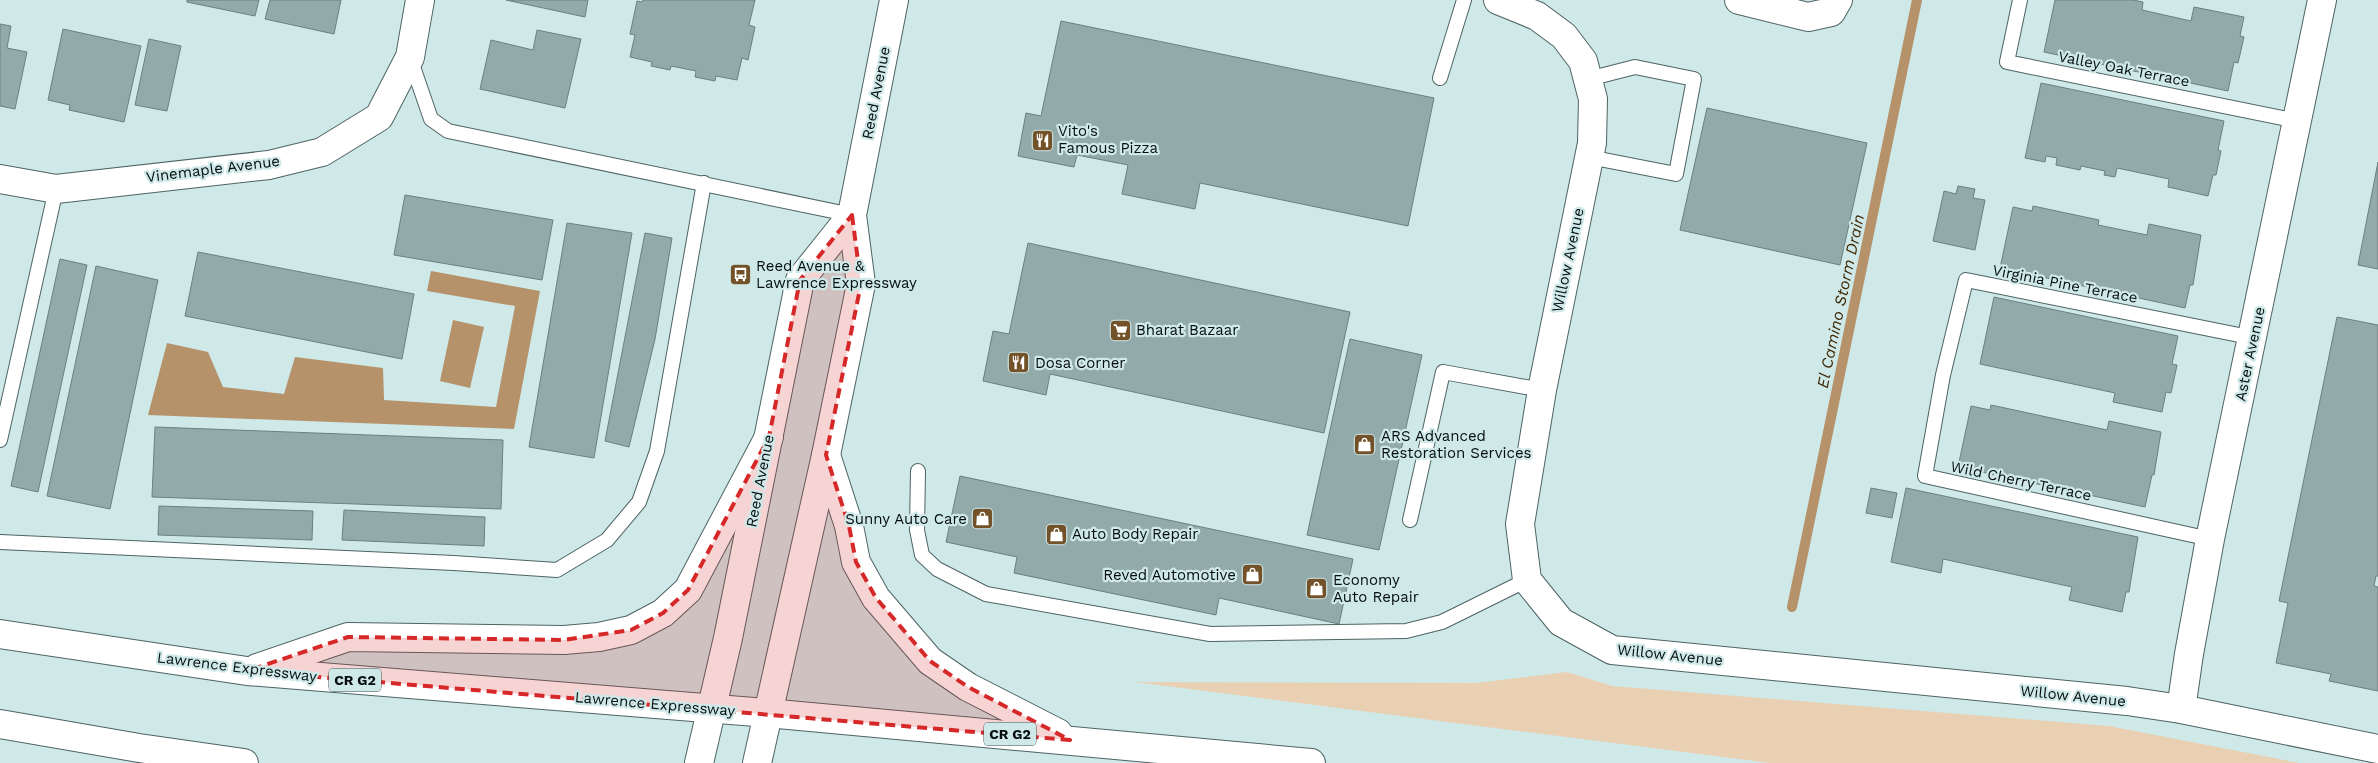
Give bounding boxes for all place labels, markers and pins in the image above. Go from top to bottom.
place label: Vito's Famous Pizza [1058,122,1159,157]
restaurant icon: Vito's Famous Pizza [1030,128,1054,152]
place label: Reed Avenue & Lawrence Expressway [756,257,917,292]
bus stop icon: Reed Avenue & Lawrence Expressway [728,263,752,287]
supermarket icon: Bharat Bazaar [1108,318,1132,342]
place label: Bharat Bazaar [1136,321,1238,339]
restaurant icon: Dosa Corner [1007,351,1031,375]
place label: Dosa Corner [1035,354,1125,372]
place label: ARS Advanced Restoration Services [1381,427,1532,462]
shop icon: ARS Advanced Restoration Services [1353,433,1377,457]
shop icon: Sunny Auto Care [971,507,995,531]
place label: Sunny Auto Care [845,510,967,528]
shop icon: Auto Body Repair [1044,522,1068,546]
place label: Auto Body Repair [1072,525,1198,543]
shop icon: Reved Automotive [1240,563,1264,587]
place label: Reved Automotive [1103,566,1236,584]
place label: Economy Auto Repair [1333,571,1419,606]
shop icon: Economy Auto Repair [1305,577,1329,601]

